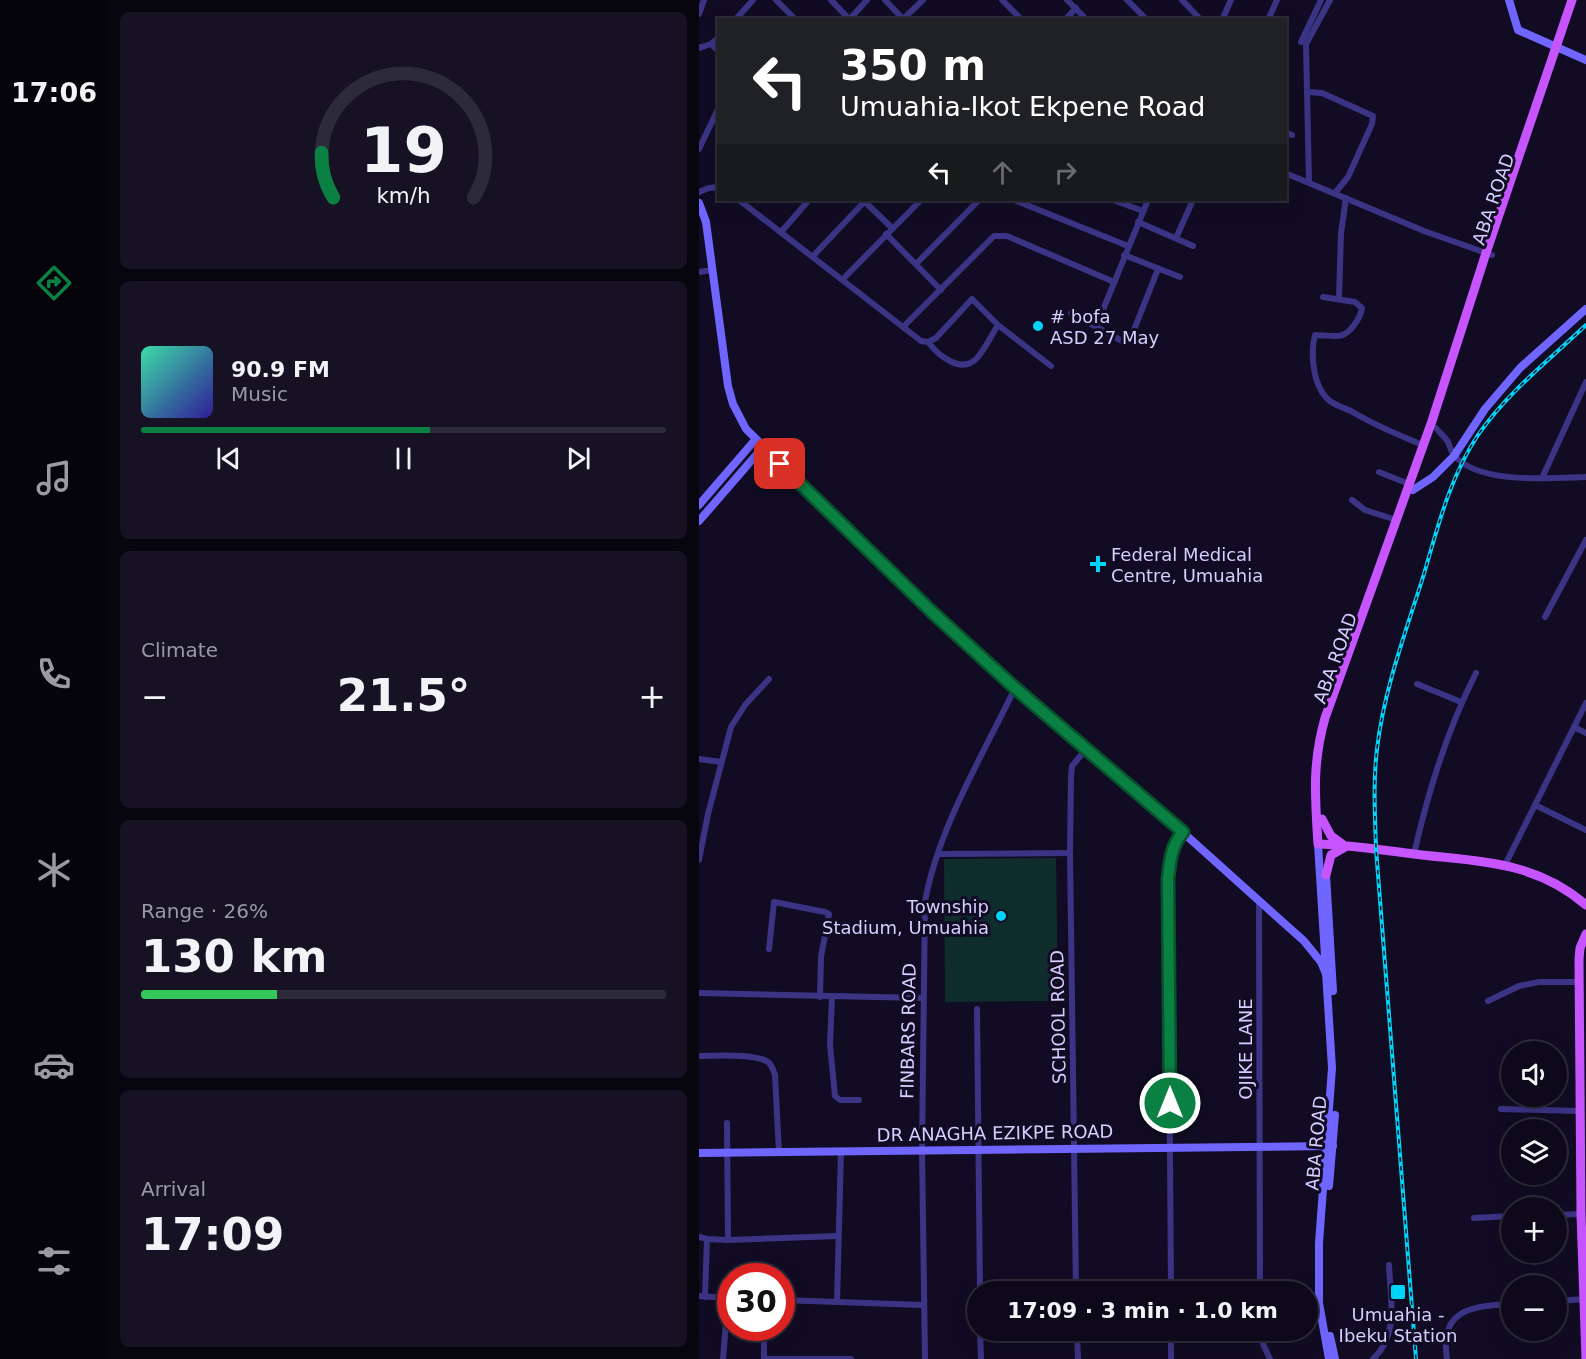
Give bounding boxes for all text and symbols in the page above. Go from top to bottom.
text: 350 m [840,41,986,90]
icon: left [741,42,819,120]
text: 17:06 [11,77,97,108]
text: Umuahia-Ikot Ekpene Road [840,91,1205,122]
text: 19 [360,114,447,187]
street label: ABA ROAD [1468,151,1518,247]
icon: left [923,156,956,189]
icon: ahead [986,156,1019,189]
icon: right [1049,156,1082,189]
text: km/h [376,183,431,208]
icon: directions [33,262,75,304]
place label: # bofa ASD 27 May [1050,306,1160,348]
marker: # bofa ASD 27 May [1031,319,1045,333]
text: 90.9 FM [231,357,330,382]
text: Music [231,382,288,406]
pin [754,438,805,489]
icon: previous [212,442,245,475]
icon: pause [387,442,420,475]
icon: next [562,442,595,475]
icon: arrive [763,447,796,480]
icon: music [33,457,75,499]
place label: Federal Medical Centre, Umuahia [1111,544,1263,586]
marker: Federal Medical Centre, Umuahia [1089,555,1107,573]
street label: ABA ROAD [1309,610,1361,706]
text: Climate [141,638,218,662]
icon: phone [33,653,75,695]
text: 21.5° [337,669,470,722]
text: − [141,677,169,716]
text: + [638,677,666,716]
icon: climate [33,849,75,891]
place label: Township Stadium, Umuahia [822,896,989,938]
text: Range · 26% [141,899,268,923]
marker: Township Stadium, Umuahia [994,909,1008,923]
text: 130 km [141,930,327,983]
street label: SCHOOL ROAD [1046,950,1070,1084]
street label: FINBARS ROAD [896,963,920,1099]
street label: OJIKE LANE [1235,998,1256,1100]
map controls [1501,1041,1567,1341]
button: sound [1501,1041,1567,1107]
icon: car [33,1044,75,1086]
position arrow [1138,1071,1202,1135]
street label: ABA ROAD [1301,1095,1331,1191]
button: layers [1501,1119,1567,1185]
street label: DR ANAGHA EZIKPE ROAD [876,1120,1114,1146]
text: Arrival [141,1177,206,1201]
button: + [1501,1197,1567,1263]
text: 17:09 [141,1208,284,1261]
icon: filters [33,1240,75,1282]
speed limit sign: 30 [717,1263,795,1341]
button: − [1501,1275,1567,1341]
marker: Umuahia - Ibeku Station [1389,1283,1407,1301]
text: 17:09 · 3 min · 1.0 km [1007,1298,1278,1323]
place label: Umuahia - Ibeku Station [1339,1304,1457,1346]

